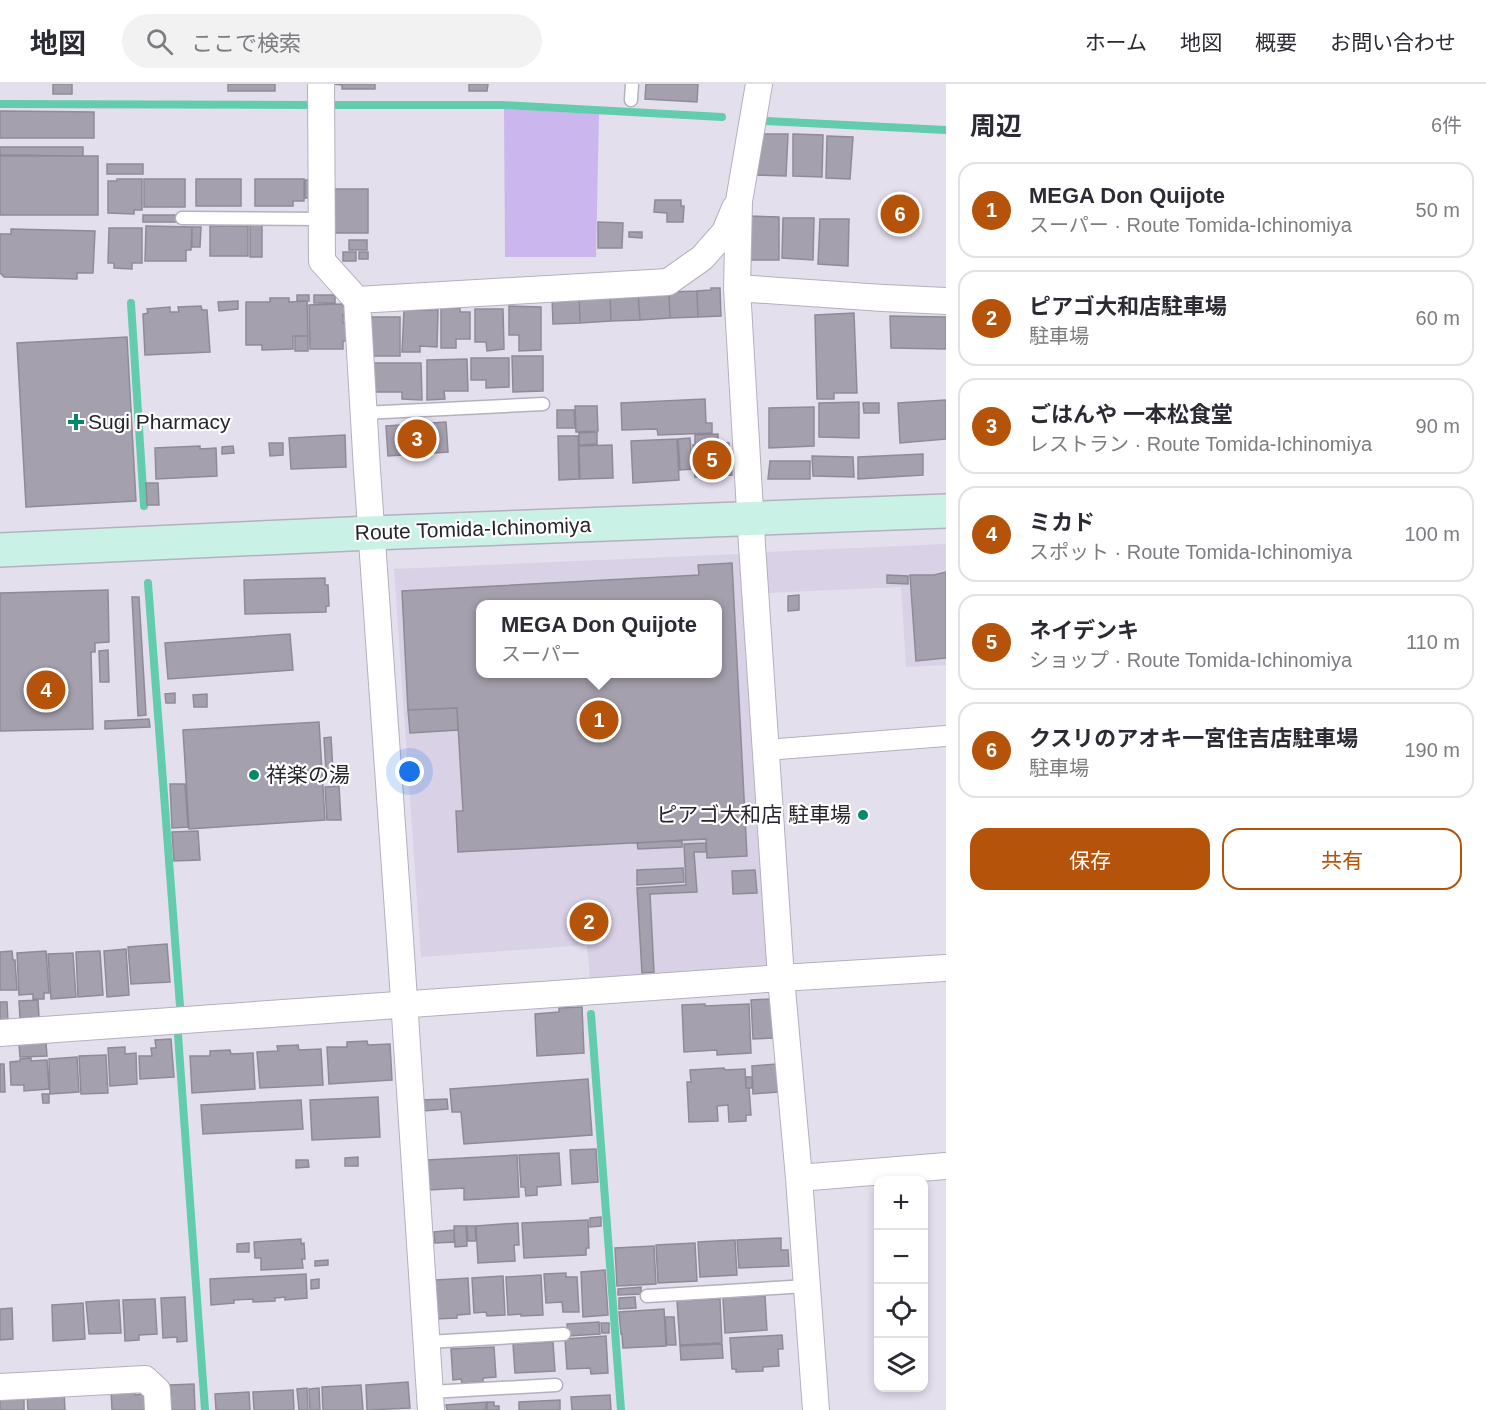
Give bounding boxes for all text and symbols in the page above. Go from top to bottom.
search box [122,14,542,68]
icon: search [143,25,176,58]
text: 地図 [30,28,86,59]
text: ここで検索 [191,31,301,56]
text: ホーム [1085,31,1147,54]
text: 地図 [1180,31,1222,54]
text: 概要 [1255,31,1297,54]
text: お問い合わせ [1330,31,1456,54]
text: 周辺 [970,111,1022,141]
text: 6件 [1431,114,1462,136]
text: MEGA Don Quijote [1029,183,1225,208]
pin: 6 [880,192,920,236]
text: 1 [986,199,997,221]
text: 50 m [1416,199,1460,221]
text: スーパー · Route Tomida-Ichinomiya [1029,214,1352,236]
text: ピアゴ大和店駐車場 [1029,294,1227,319]
text: 2 [986,307,997,329]
text: 60 m [1416,307,1460,329]
text: 駐車場 [1029,325,1089,347]
text: ごはんや 一本松食堂 [1029,402,1233,427]
place label: Sugi Pharmacy [88,410,231,433]
marker: Sugi Pharmacy [69,415,83,429]
text: 3 [986,415,997,437]
text: 90 m [1416,415,1460,437]
pin: 3 [398,416,436,462]
text: レストラン · Route Tomida-Ichinomiya [1029,433,1372,455]
pin: 5 [692,438,732,482]
text: ミカド [1029,510,1095,535]
street label: Route Tomida-Ichinomiya [354,513,592,544]
text: 4 [986,523,997,545]
text: 100 m [1404,523,1460,545]
text: スポット · Route Tomida-Ichinomiya [1029,541,1352,563]
popup [476,600,722,678]
text: MEGA Don Quijote [501,612,697,637]
text: ネイデンキ [1029,618,1139,643]
text: 5 [986,631,997,653]
text: 110 m [1406,631,1460,653]
text: スーパー [501,643,581,665]
text: ショップ · Route Tomida-Ichinomiya [1029,649,1352,671]
pin: 4 [26,668,66,712]
pin: 1 [580,698,618,742]
text: クスリのアオキ一宮住吉店駐車場 [1029,726,1358,751]
text: 6 [986,739,997,761]
text: 190 m [1404,739,1460,761]
your location [395,757,424,786]
text: 駐車場 [1029,757,1089,779]
place label: 祥楽の湯 [266,763,350,786]
marker: 祥楽の湯 [247,768,261,782]
place label: ピアゴ大和店 駐車場 [656,803,851,826]
marker: ピアゴ大和店 駐車場 [856,808,870,822]
button: 保存 [970,828,1210,890]
button: 共有 [1222,828,1462,890]
pin: 2 [570,900,608,944]
map controls [874,1176,928,1392]
button: + [874,1176,928,1230]
button: − [874,1230,928,1284]
button: locate [874,1284,928,1338]
button: layers [874,1338,928,1392]

